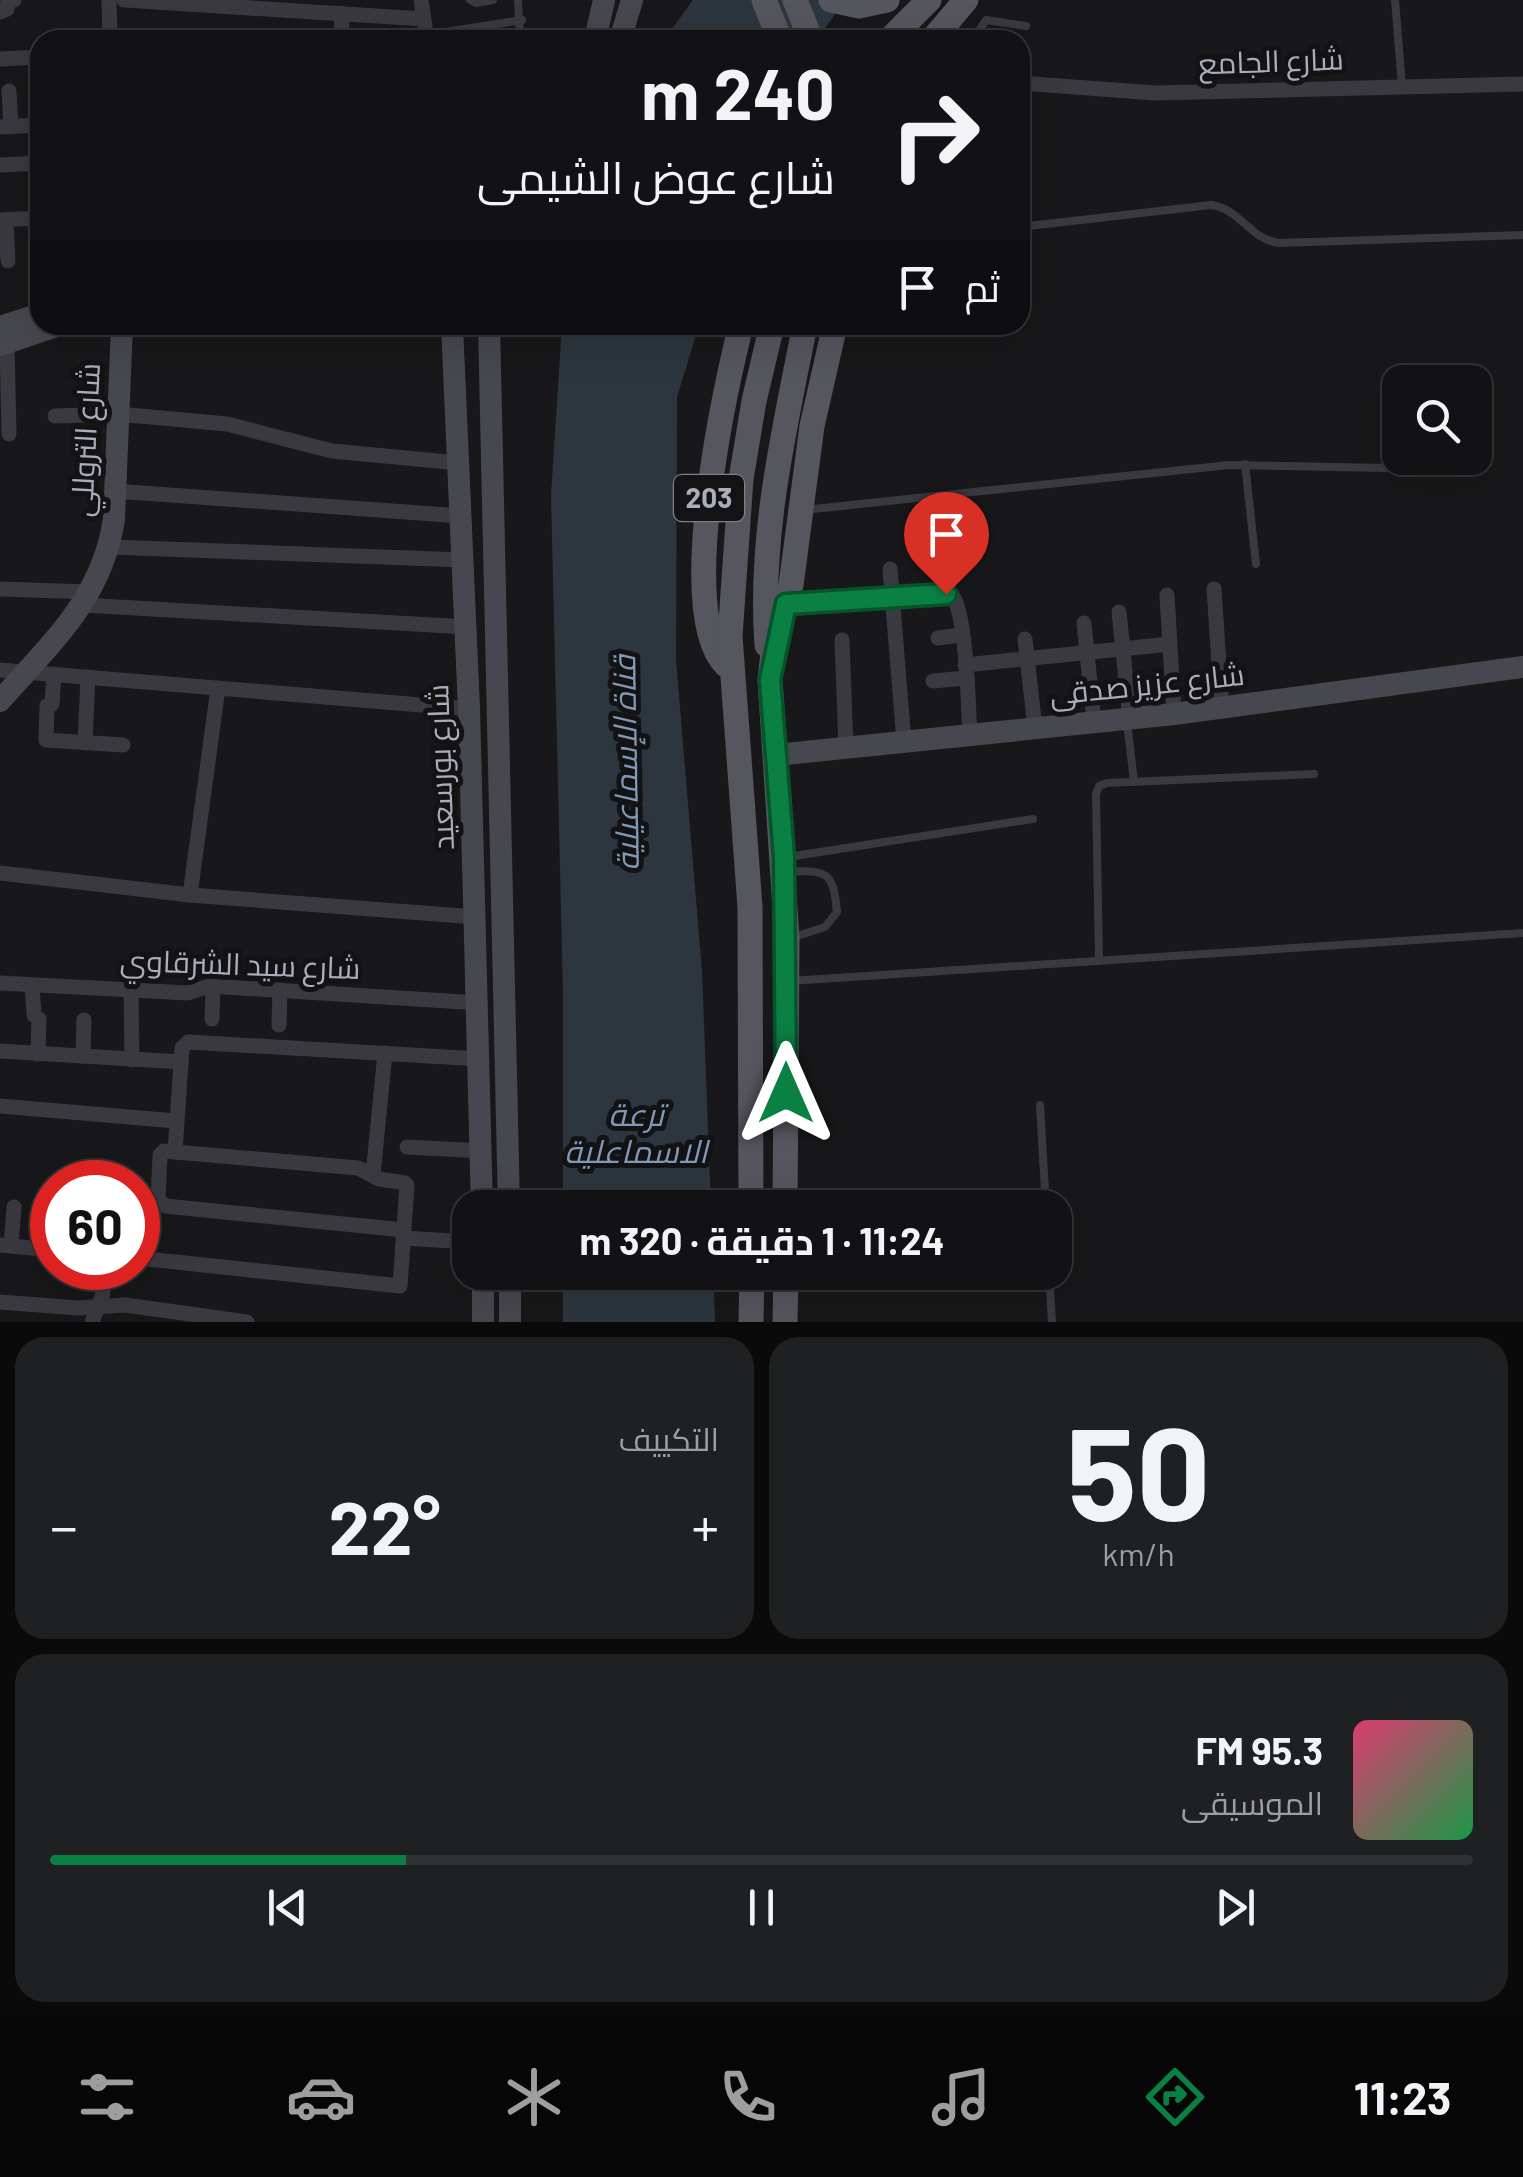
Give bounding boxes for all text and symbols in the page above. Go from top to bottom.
street label: شارع الجامع [1198,39,1344,85]
text: 240 m [641,50,835,134]
icon: right [870,70,1000,200]
text: شارع عوض الشيمى [477,149,835,203]
icon: arrive [890,260,945,315]
text: ثم [965,264,1000,310]
street label: شارع التروللي [62,362,113,518]
map controls [1382,365,1492,475]
button: search [1382,365,1492,475]
road number: 203 [674,475,744,521]
pin [904,492,989,595]
icon: arrive [919,507,974,562]
water label: قناة الإسماعيلية [603,653,648,871]
street label: شارع عزيز صدقى [1048,655,1246,715]
street label: شارع بورسعيد [418,683,464,851]
street label: شارع سيد الشرقاوي [119,941,361,992]
position arrow [734,1041,838,1145]
water label: ترعة الاسماعلية [564,1094,711,1169]
speed limit sign: 60 [30,1160,160,1290]
text: 11:24 · 1 دقيقة · 320 m [580,1217,944,1263]
text: 50 [1066,1391,1211,1547]
text: التكييف [619,1419,719,1457]
text: 22° [328,1480,441,1570]
text: − [50,1492,78,1558]
text: + [691,1492,719,1558]
text: km/h [1102,1534,1175,1572]
text: 95.3 FM [1195,1727,1323,1773]
text: الموسيقى [1181,1783,1323,1821]
icon: previous [260,1880,315,1935]
icon: pause [734,1880,789,1935]
icon: next [1208,1880,1263,1935]
icon: filters [72,2062,142,2132]
icon: car [286,2062,356,2132]
icon: climate [499,2062,569,2132]
icon: phone [713,2062,783,2132]
icon: music [926,2062,996,2132]
icon: directions [1140,2062,1210,2132]
text: 11:23 [1354,2070,1451,2124]

